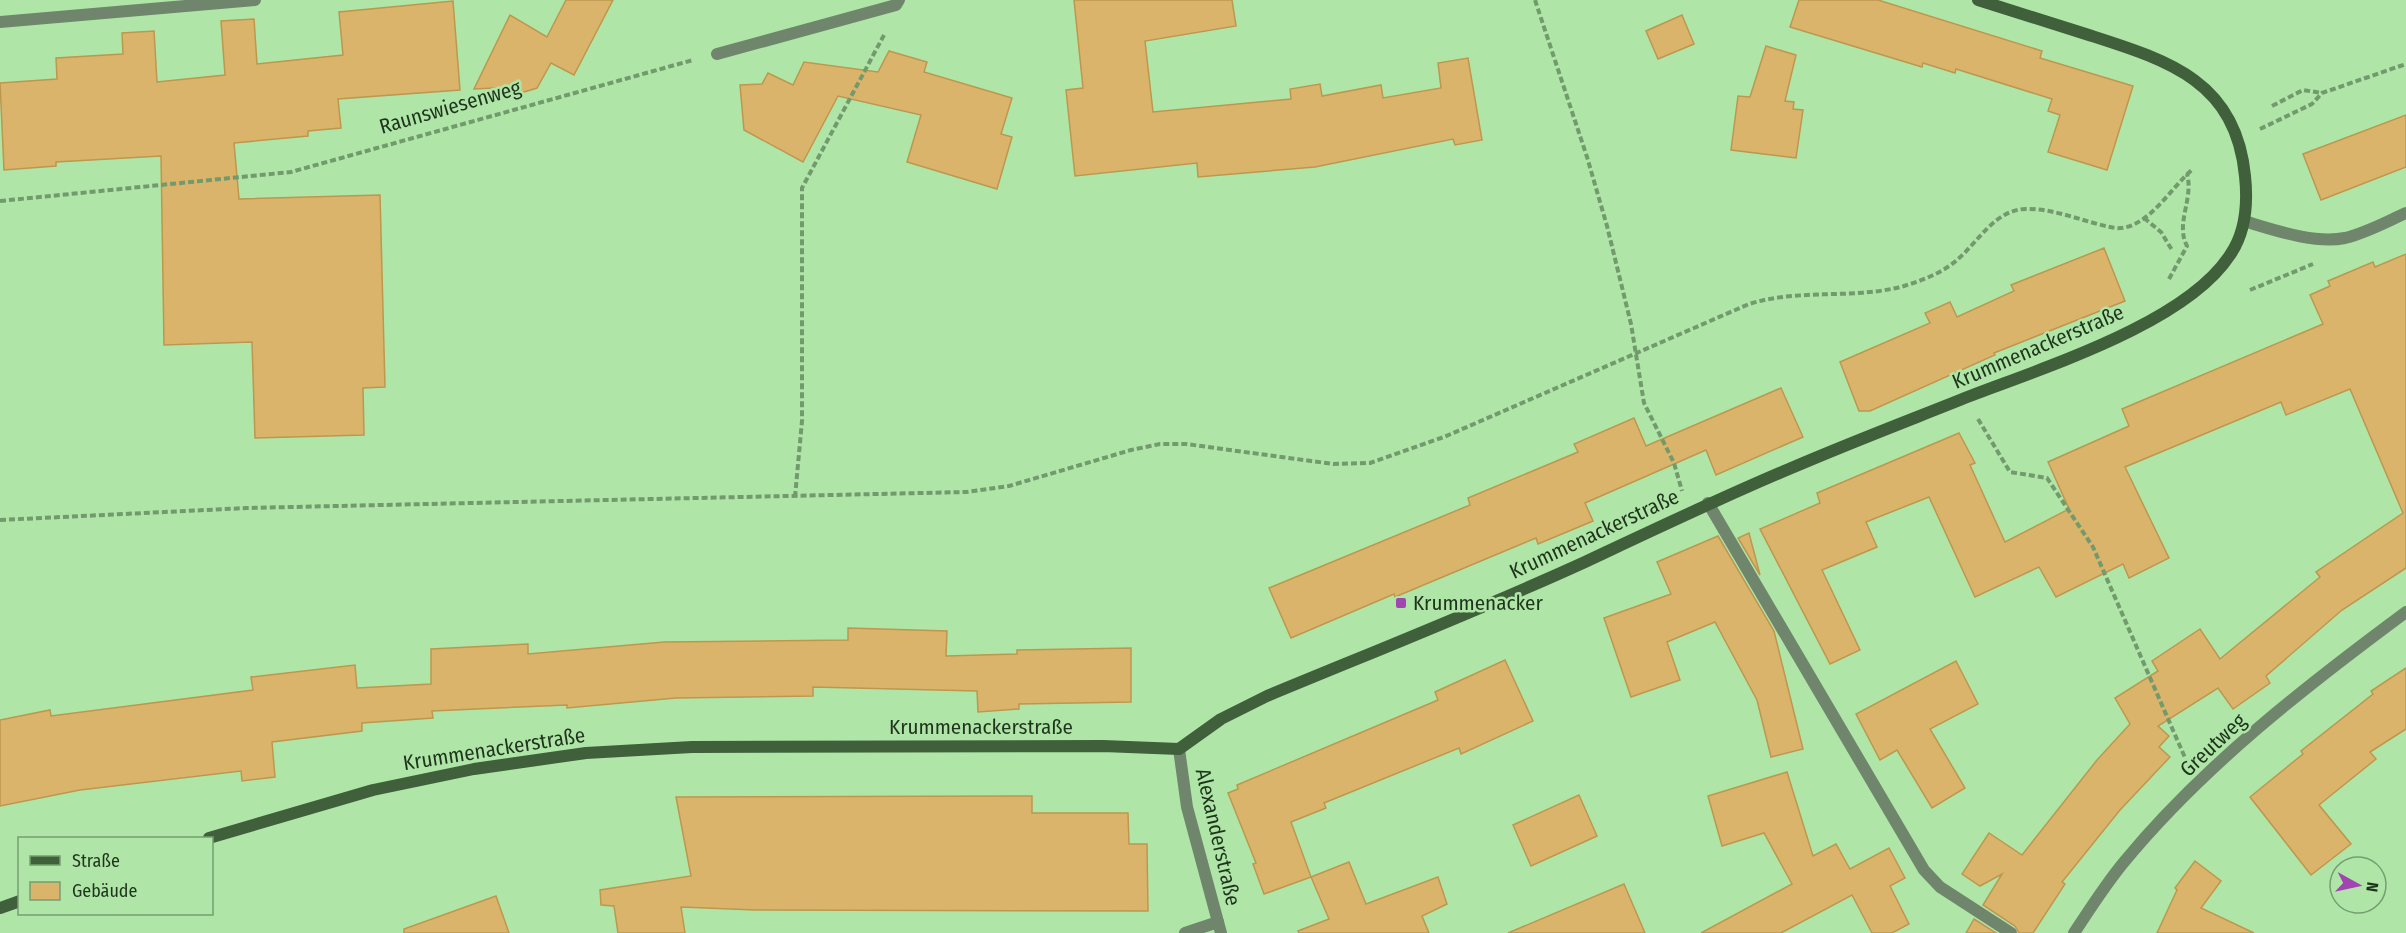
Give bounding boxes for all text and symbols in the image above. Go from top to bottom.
street label: Raunswiesenweg [376,74,524,140]
street label: Krummenackerstraße [1948,299,2128,395]
street label: Krummenackerstraße [1505,483,1683,585]
place label: Krummenacker [1413,590,1543,616]
marker: Krummenacker [1394,596,1408,610]
street label: Greutweg [2175,708,2252,782]
street label: Krummenackerstraße [889,714,1073,740]
street label: Krummenackerstraße [401,722,587,776]
street label: Alexanderstraße [1190,766,1246,908]
legend [18,837,213,915]
text: Straße [72,850,120,872]
north arrow [2328,855,2388,915]
text: Gebäude [72,880,138,902]
text: N [2362,881,2382,893]

